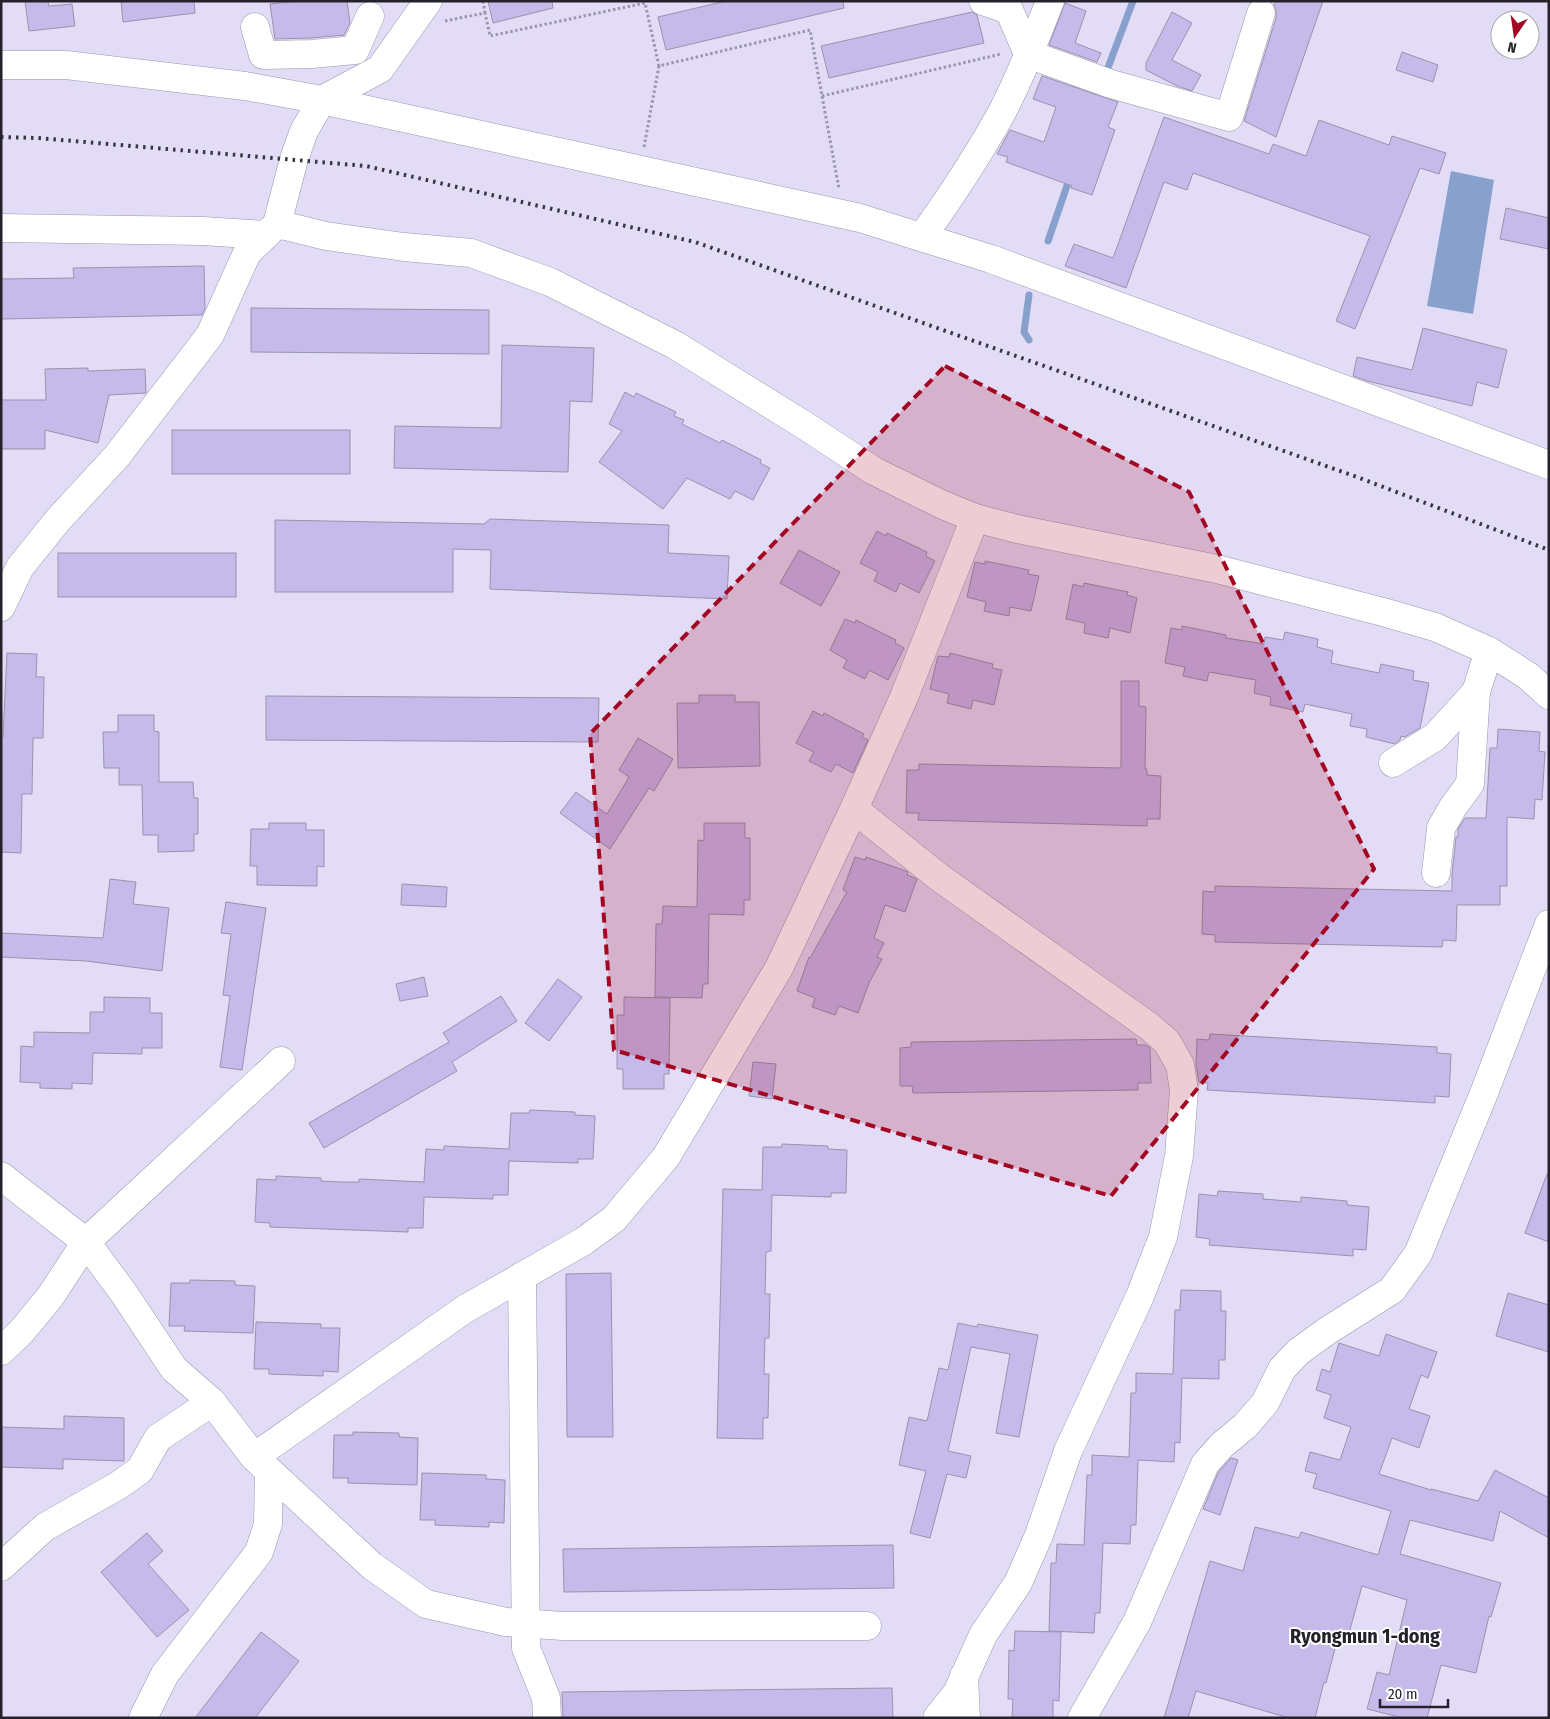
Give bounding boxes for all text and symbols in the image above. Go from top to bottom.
north arrow [1490,10,1540,60]
text: N [1506,38,1518,56]
district label: Ryongmun 1-dong [1290,1624,1440,1648]
scale bar [1380,1676,1448,1708]
text: 20 m [1388,1685,1418,1703]

